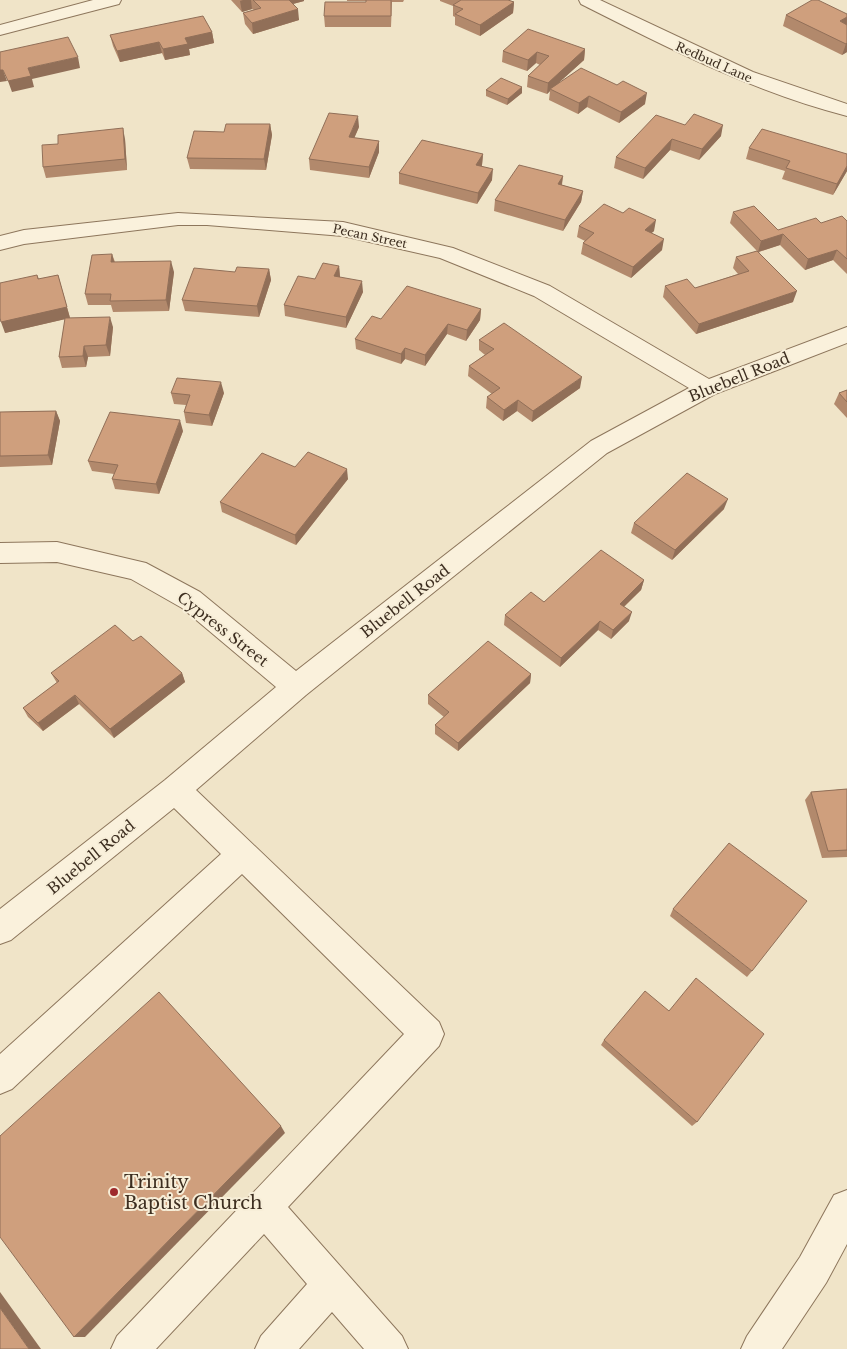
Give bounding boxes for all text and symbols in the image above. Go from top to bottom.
street label: Redbud Lane [673,38,755,86]
street label: Pecan Street [331,221,409,251]
street label: Bluebell Road [686,348,792,406]
street label: Bluebell Road [357,560,453,642]
street label: Cypress Street [174,588,273,671]
street label: Bluebell Road [43,816,139,898]
place label: Trinity Baptist Church [124,1171,262,1214]
marker: Trinity Baptist Church [108,1186,120,1198]

